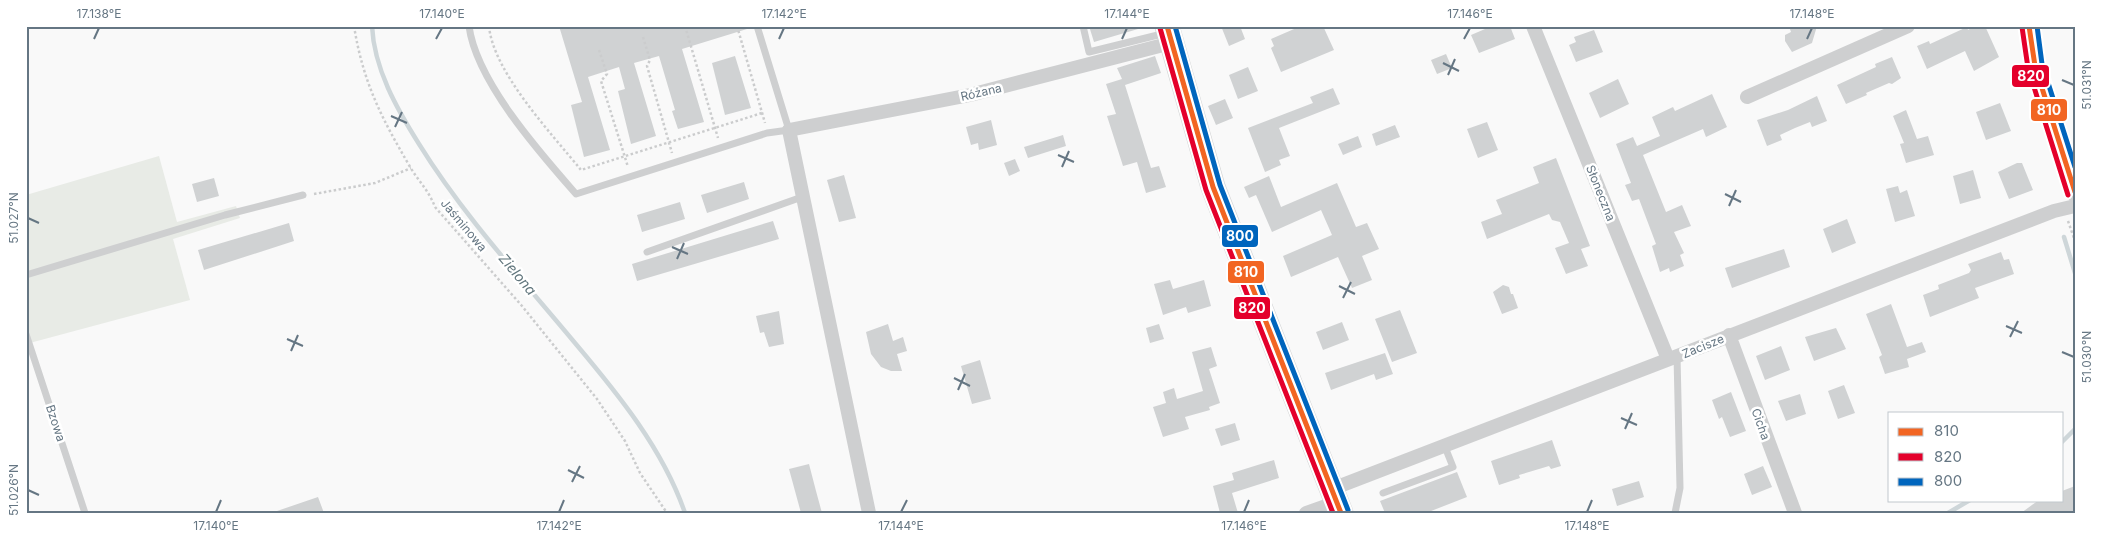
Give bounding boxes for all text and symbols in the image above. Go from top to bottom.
text: 17.138°E [77,6,121,21]
text: 17.140°E [419,6,465,21]
text: 17.142°E [761,6,807,21]
text: 17.144°E [1104,6,1150,21]
text: 17.146°E [1447,6,1493,21]
text: 17.148°E [1789,6,1835,21]
text: 51.031°N [2079,60,2094,110]
line badge: 820 [2011,64,2050,88]
text: 820 [2017,67,2045,84]
street label: Różana [959,80,1003,104]
line badge: 810 [2030,98,2068,122]
text: 810 [2037,101,2061,118]
street label: Słoneczna [1583,163,1619,223]
text: 51.027°N [6,192,21,244]
street label: Jaśminowa [438,196,490,254]
line badge: 800 [1221,224,1259,248]
text: 800 [1226,227,1254,244]
water label: Zielona [496,250,540,299]
line badge: 810 [1227,260,1265,284]
text: 810 [1234,263,1258,280]
line badge: 820 [1233,296,1271,320]
text: 820 [1238,299,1266,316]
street label: Zacisze [1680,331,1726,361]
text: 51.030°N [2079,331,2094,383]
street label: Bzowa [43,403,69,443]
street label: Cicha [1748,406,1774,442]
legend [1888,412,2064,502]
text: 810 [1934,421,1959,440]
text: 820 [1934,447,1962,466]
text: 51.026°N [6,464,21,516]
text: 800 [1934,471,1962,490]
text: 17.140°E [193,518,239,533]
text: 17.142°E [536,518,582,533]
text: 17.144°E [878,518,924,533]
text: 17.146°E [1221,518,1267,533]
text: 17.148°E [1564,518,1610,533]

